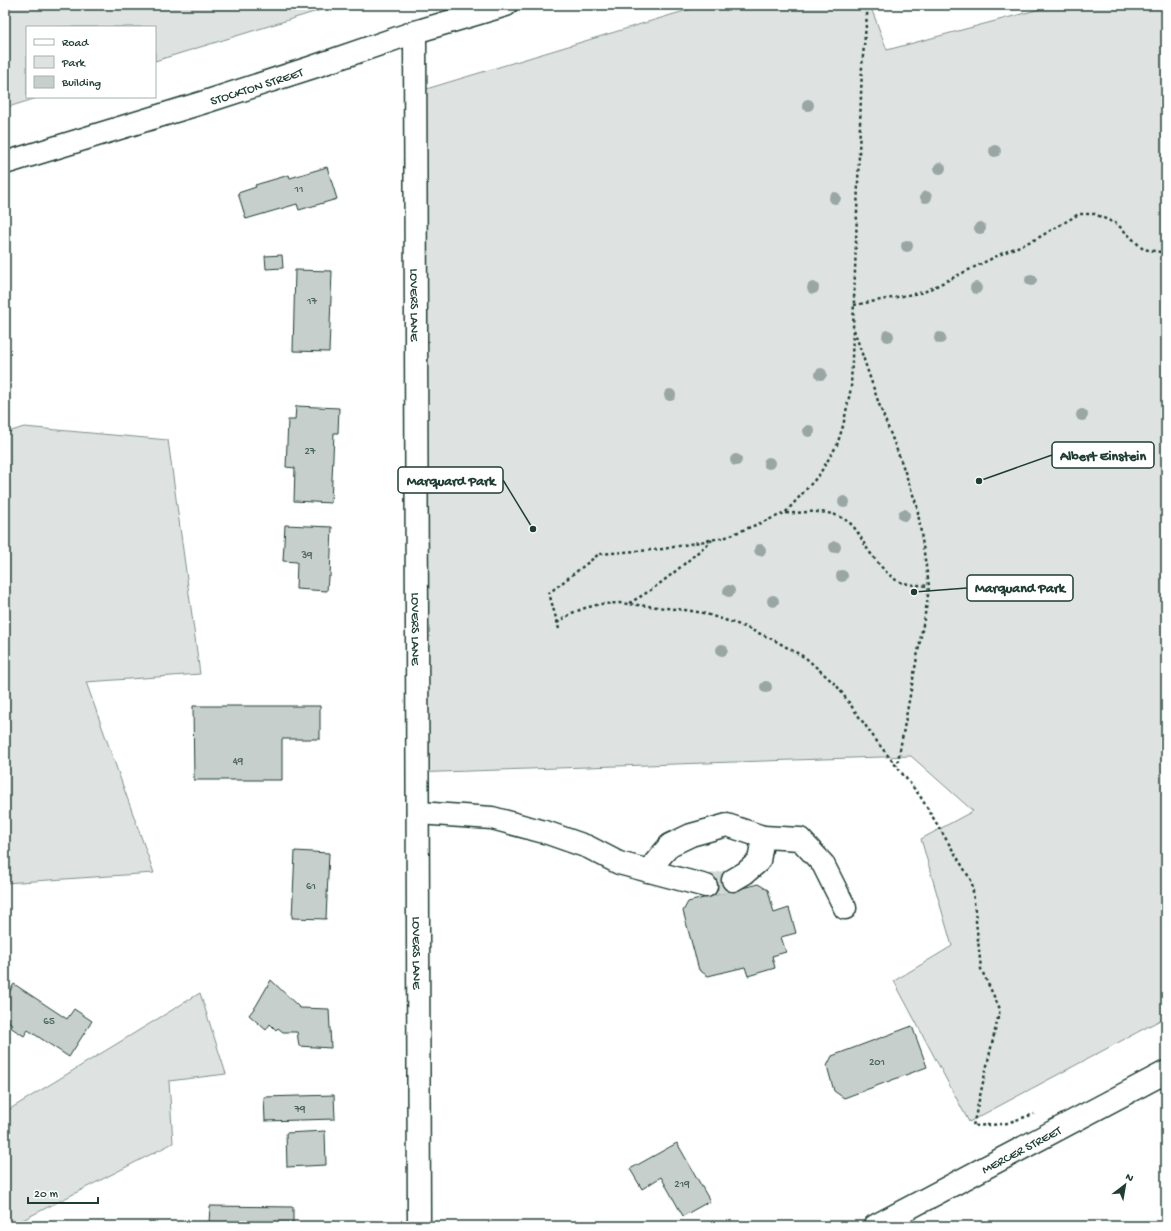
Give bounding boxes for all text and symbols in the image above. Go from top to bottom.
legend [26,26,156,98]
text: Road [62,37,89,51]
text: Park [61,57,87,71]
street label: STOCKTON STREET [209,65,306,110]
text: Building [61,77,101,91]
house number: 11 [294,184,303,196]
street label: LOVERS LANE [406,269,421,342]
house number: 17 [306,296,317,308]
callout: Albert Einstein [1052,442,1154,468]
house number: 27 [304,446,316,458]
text: Albert Einstein [1059,449,1146,466]
callout: Marquard Park [398,467,503,493]
text: Marquard Park [407,474,497,491]
house number: 39 [300,550,313,562]
callout: Marquand Park [967,575,1073,601]
text: Marquand Park [975,581,1067,598]
street label: LOVERS LANE [407,593,422,666]
house number: 49 [233,756,244,768]
house number: 61 [306,881,316,893]
street label: LOVERS LANE [408,917,423,990]
house number: 65 [43,1016,55,1028]
house number: 201 [869,1057,885,1069]
house number: 79 [293,1104,306,1116]
street label: MERCER STREET [980,1123,1065,1178]
north arrow [1105,1165,1145,1205]
text: N [1123,1171,1135,1185]
scale bar [28,1179,98,1205]
house number: 219 [674,1179,690,1191]
text: 20 m [34,1188,59,1202]

